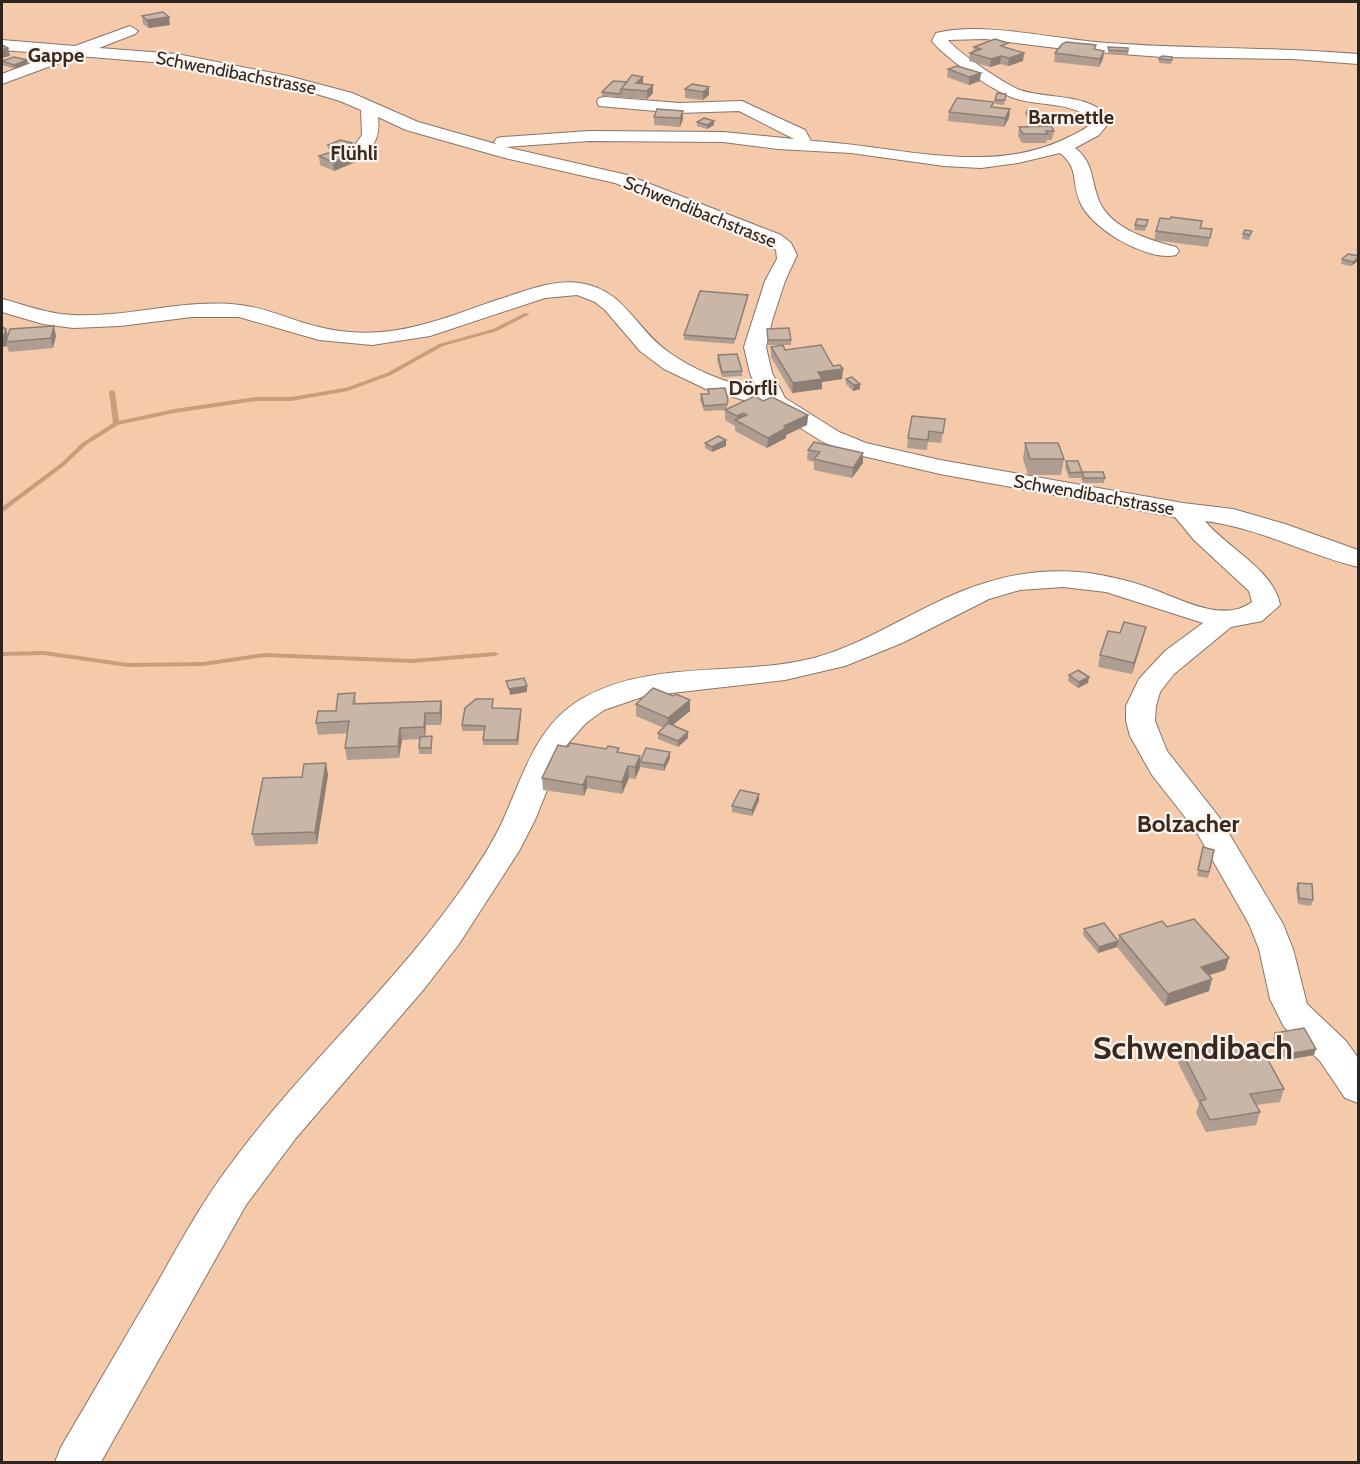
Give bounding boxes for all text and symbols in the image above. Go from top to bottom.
district label: Gappe [28,43,84,67]
street label: Schwendibachstrasse [154,47,318,99]
district label: Barmettle [1028,105,1114,129]
district label: Flühli [330,141,378,165]
street label: Schwendibachstrasse [620,171,780,253]
district label: Dörfli [728,376,778,400]
street label: Schwendibachstrasse [1012,470,1176,520]
district label: Bolzacher [1137,809,1239,838]
district label: Schwendibach [1093,1028,1293,1067]

